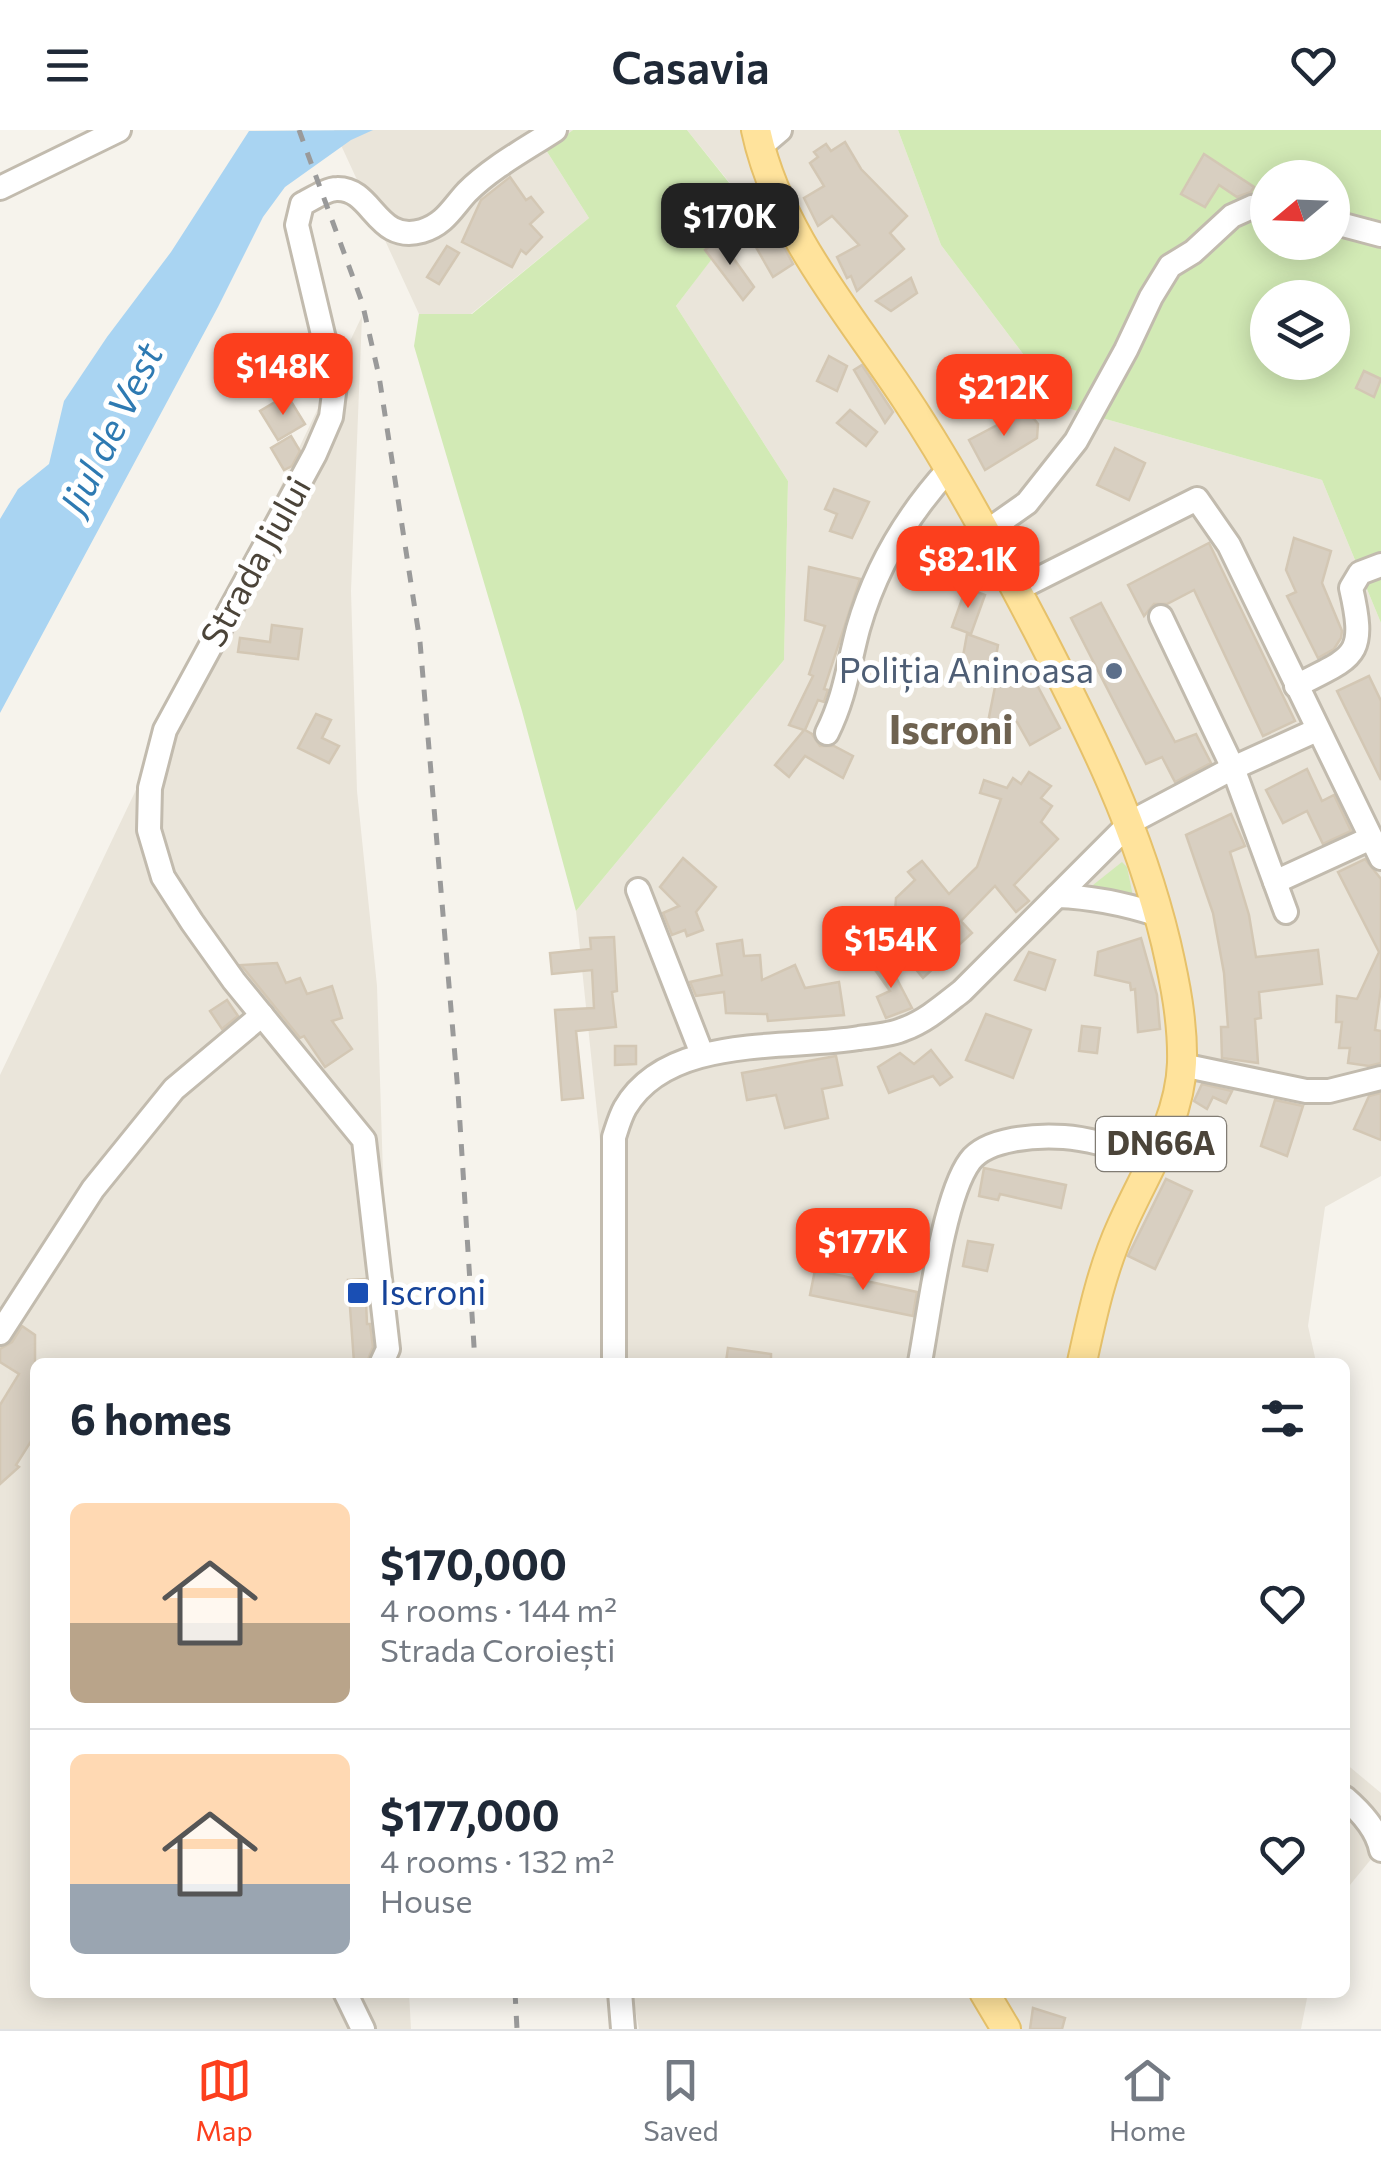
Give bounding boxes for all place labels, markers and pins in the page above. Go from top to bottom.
pin: $170K [660,183,800,268]
pin: $148K [213,333,353,418]
pin: $212K [934,354,1074,439]
pin: $82.1K [887,526,1049,611]
place label: Poliția Aninoasa [839,647,1094,693]
marker: Poliția Aninoasa [1103,660,1125,682]
pin: $154K [821,906,961,991]
pin: $177K [793,1208,933,1293]
place label: Iscroni [380,1269,486,1312]
marker: Iscroni [345,1280,371,1306]

